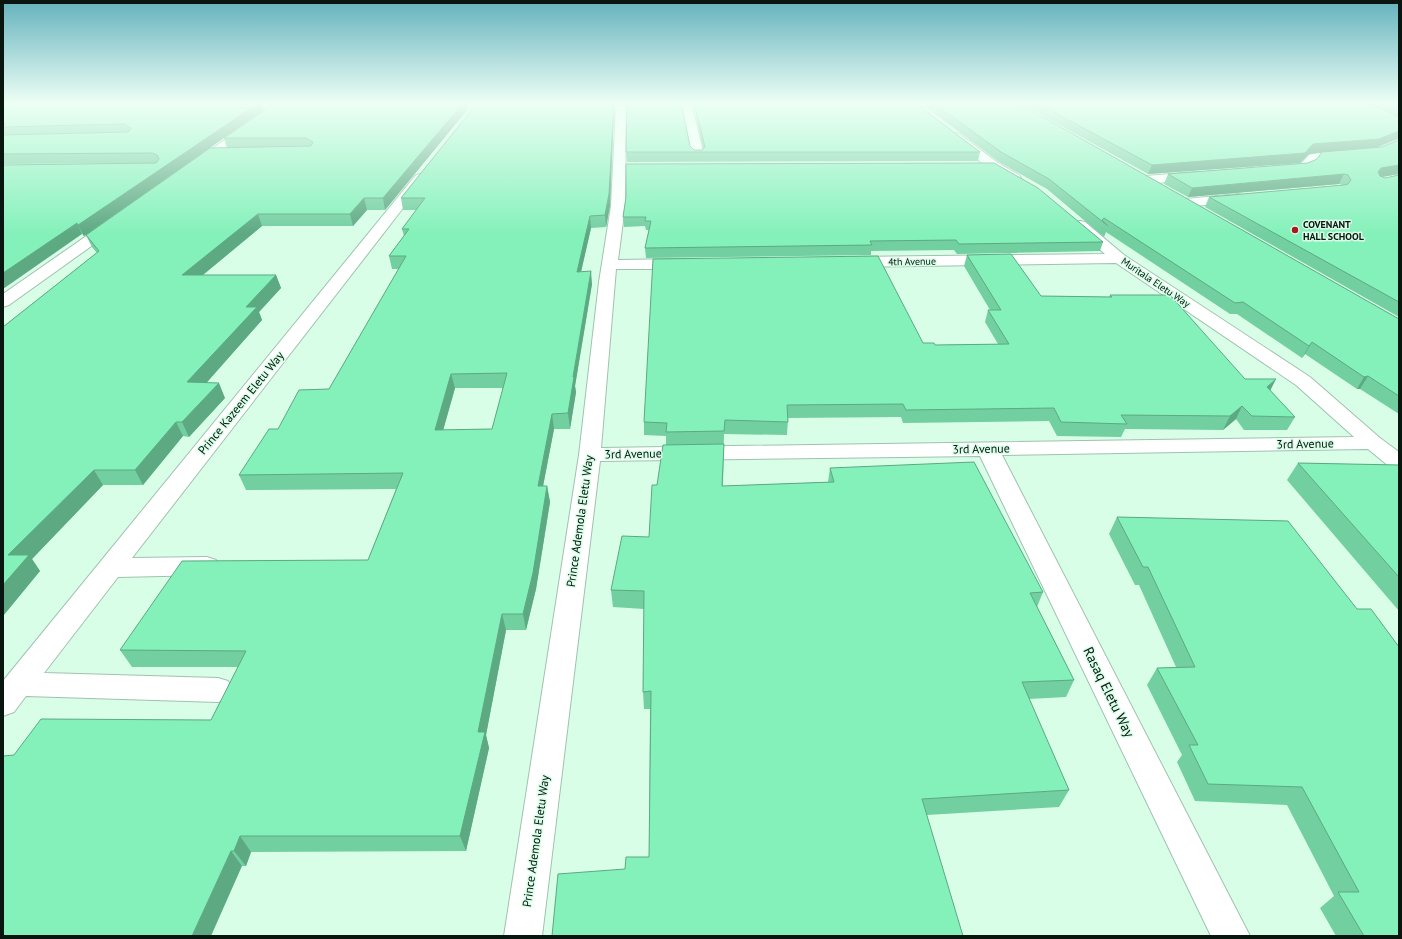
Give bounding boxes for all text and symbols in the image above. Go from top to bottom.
place label: COVENANT HALL SCHOOL [1303,218,1365,243]
marker: COVENANT HALL SCHOOL [1290,225,1300,235]
street label: 4th Avenue [888,255,936,268]
street label: Muritala Eletu Way [1119,255,1193,310]
street label: Prince Kazeem Eletu Way [194,348,287,457]
street label: 3rd Avenue [1276,436,1334,451]
street label: 3rd Avenue [952,441,1010,456]
street label: 3rd Avenue [604,446,662,461]
street label: Prince Ademola Eletu Way [563,454,596,588]
street label: Rasaq Eletu Way [1079,644,1139,740]
street label: Prince Ademola Eletu Way [519,774,552,908]

